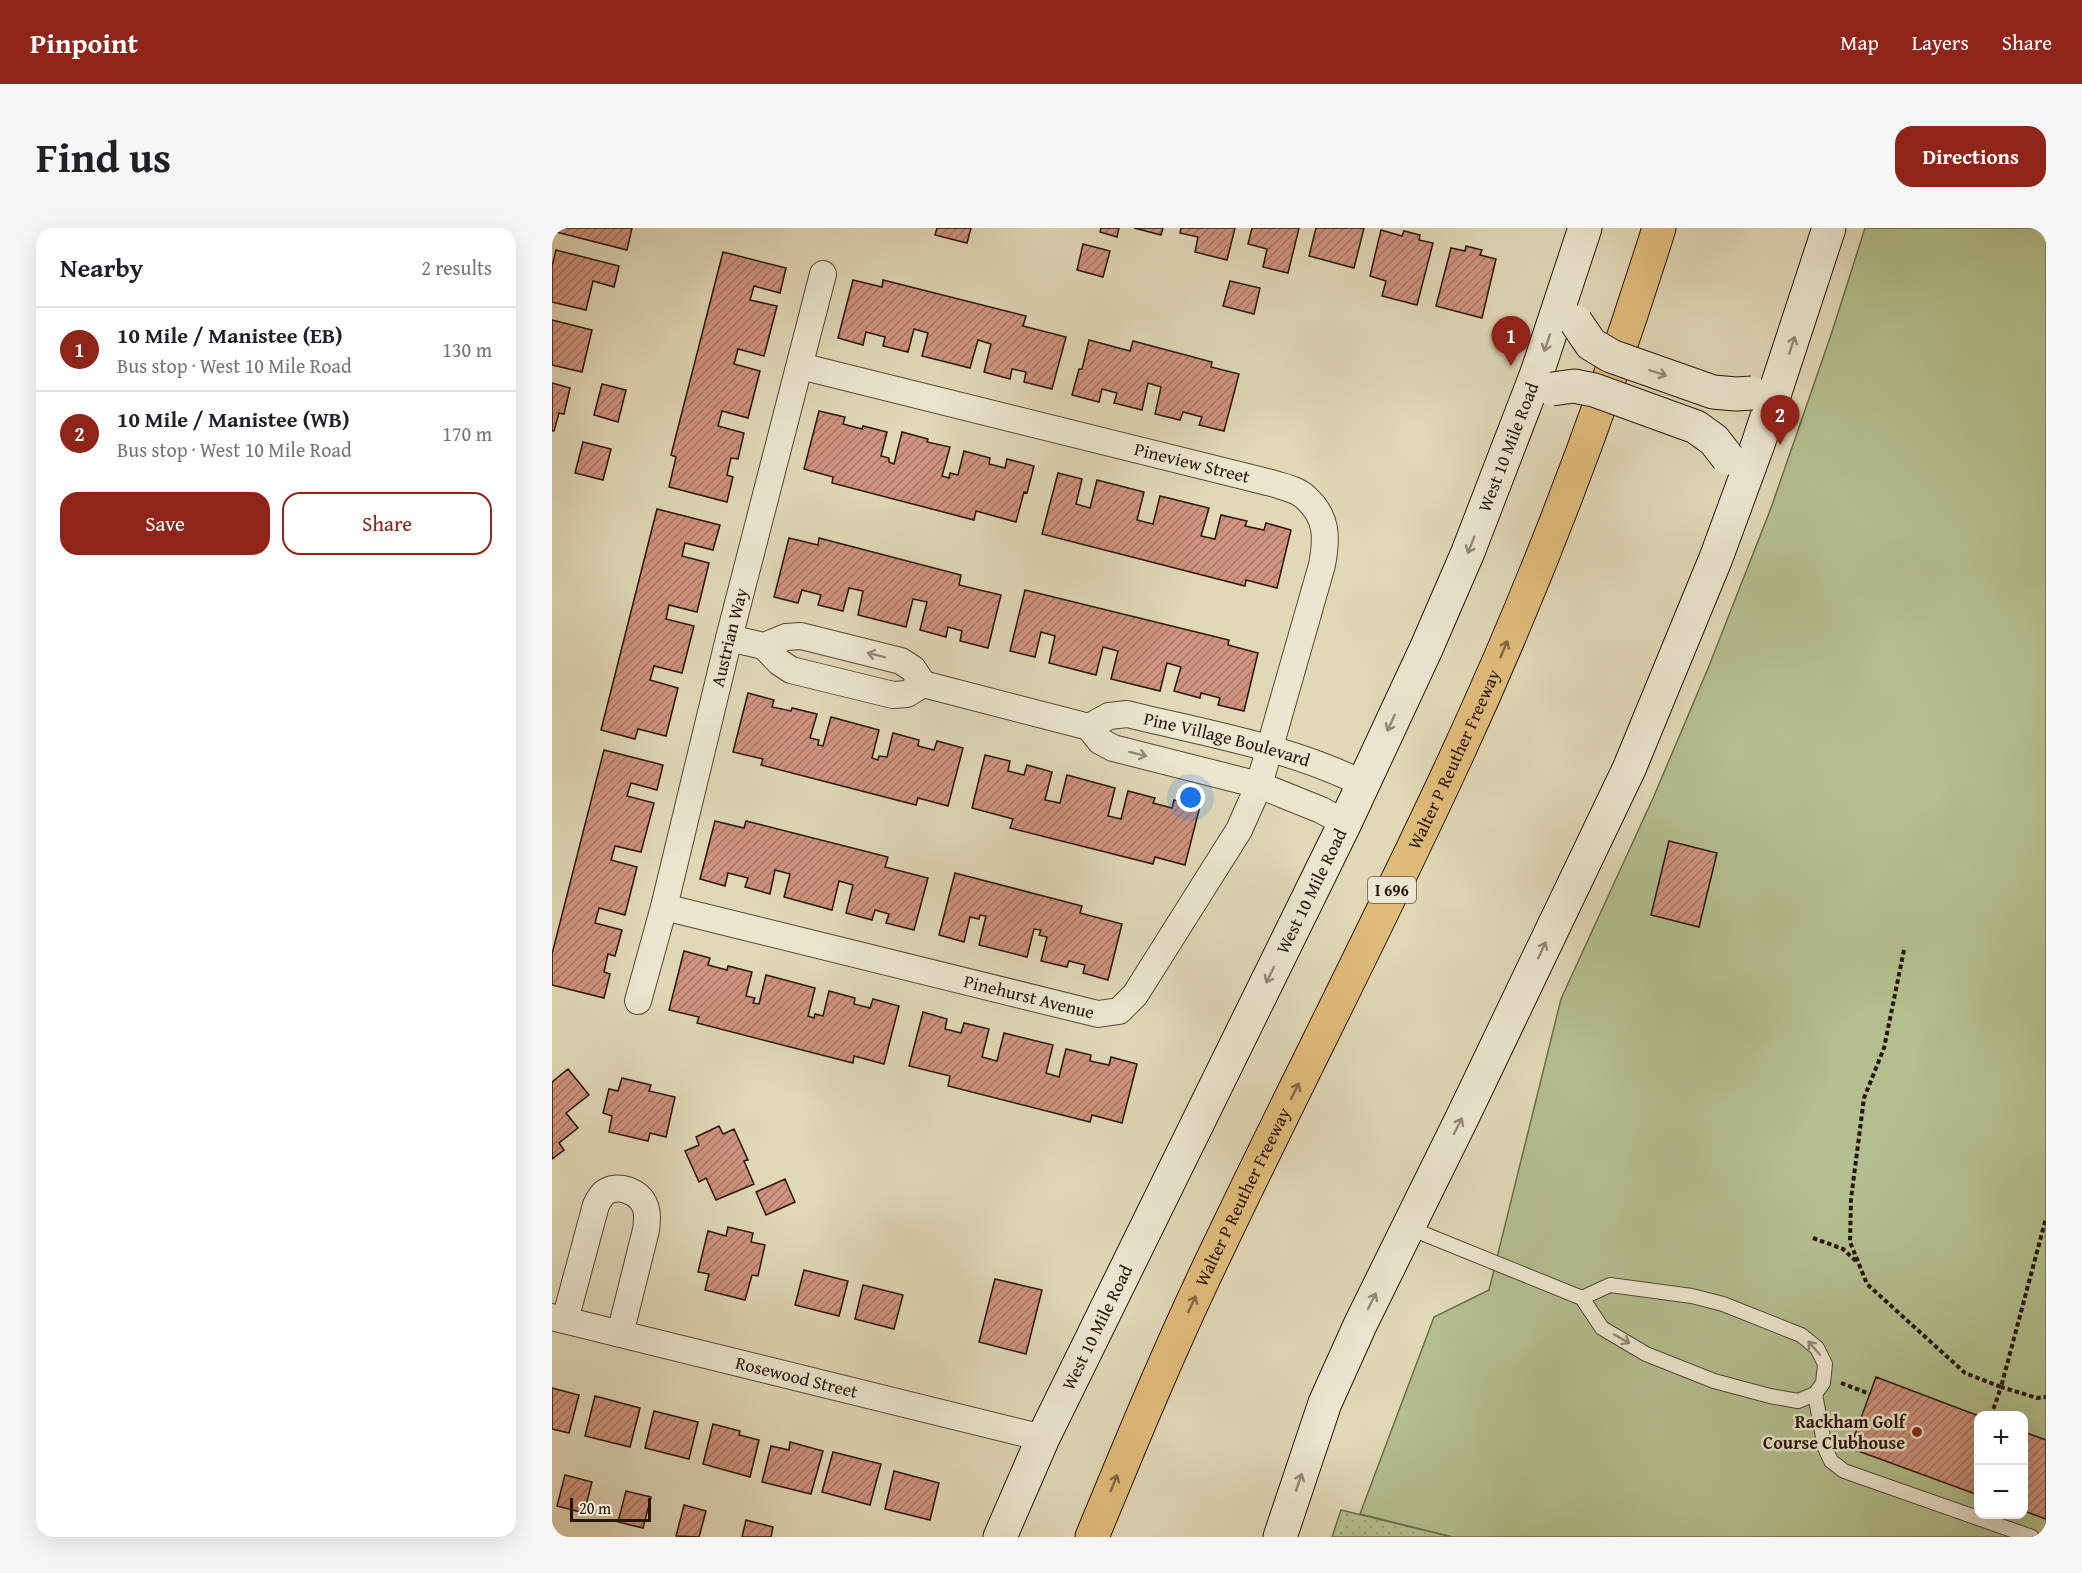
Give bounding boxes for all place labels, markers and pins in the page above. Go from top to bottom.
pin: 1 [1492,316,1530,366]
pin: 2 [1760,396,1800,445]
place label: Rackham Golf Course Clubhouse [1763,1408,1908,1456]
marker: Rackham Golf Course Clubhouse [1910,1425,1924,1439]

